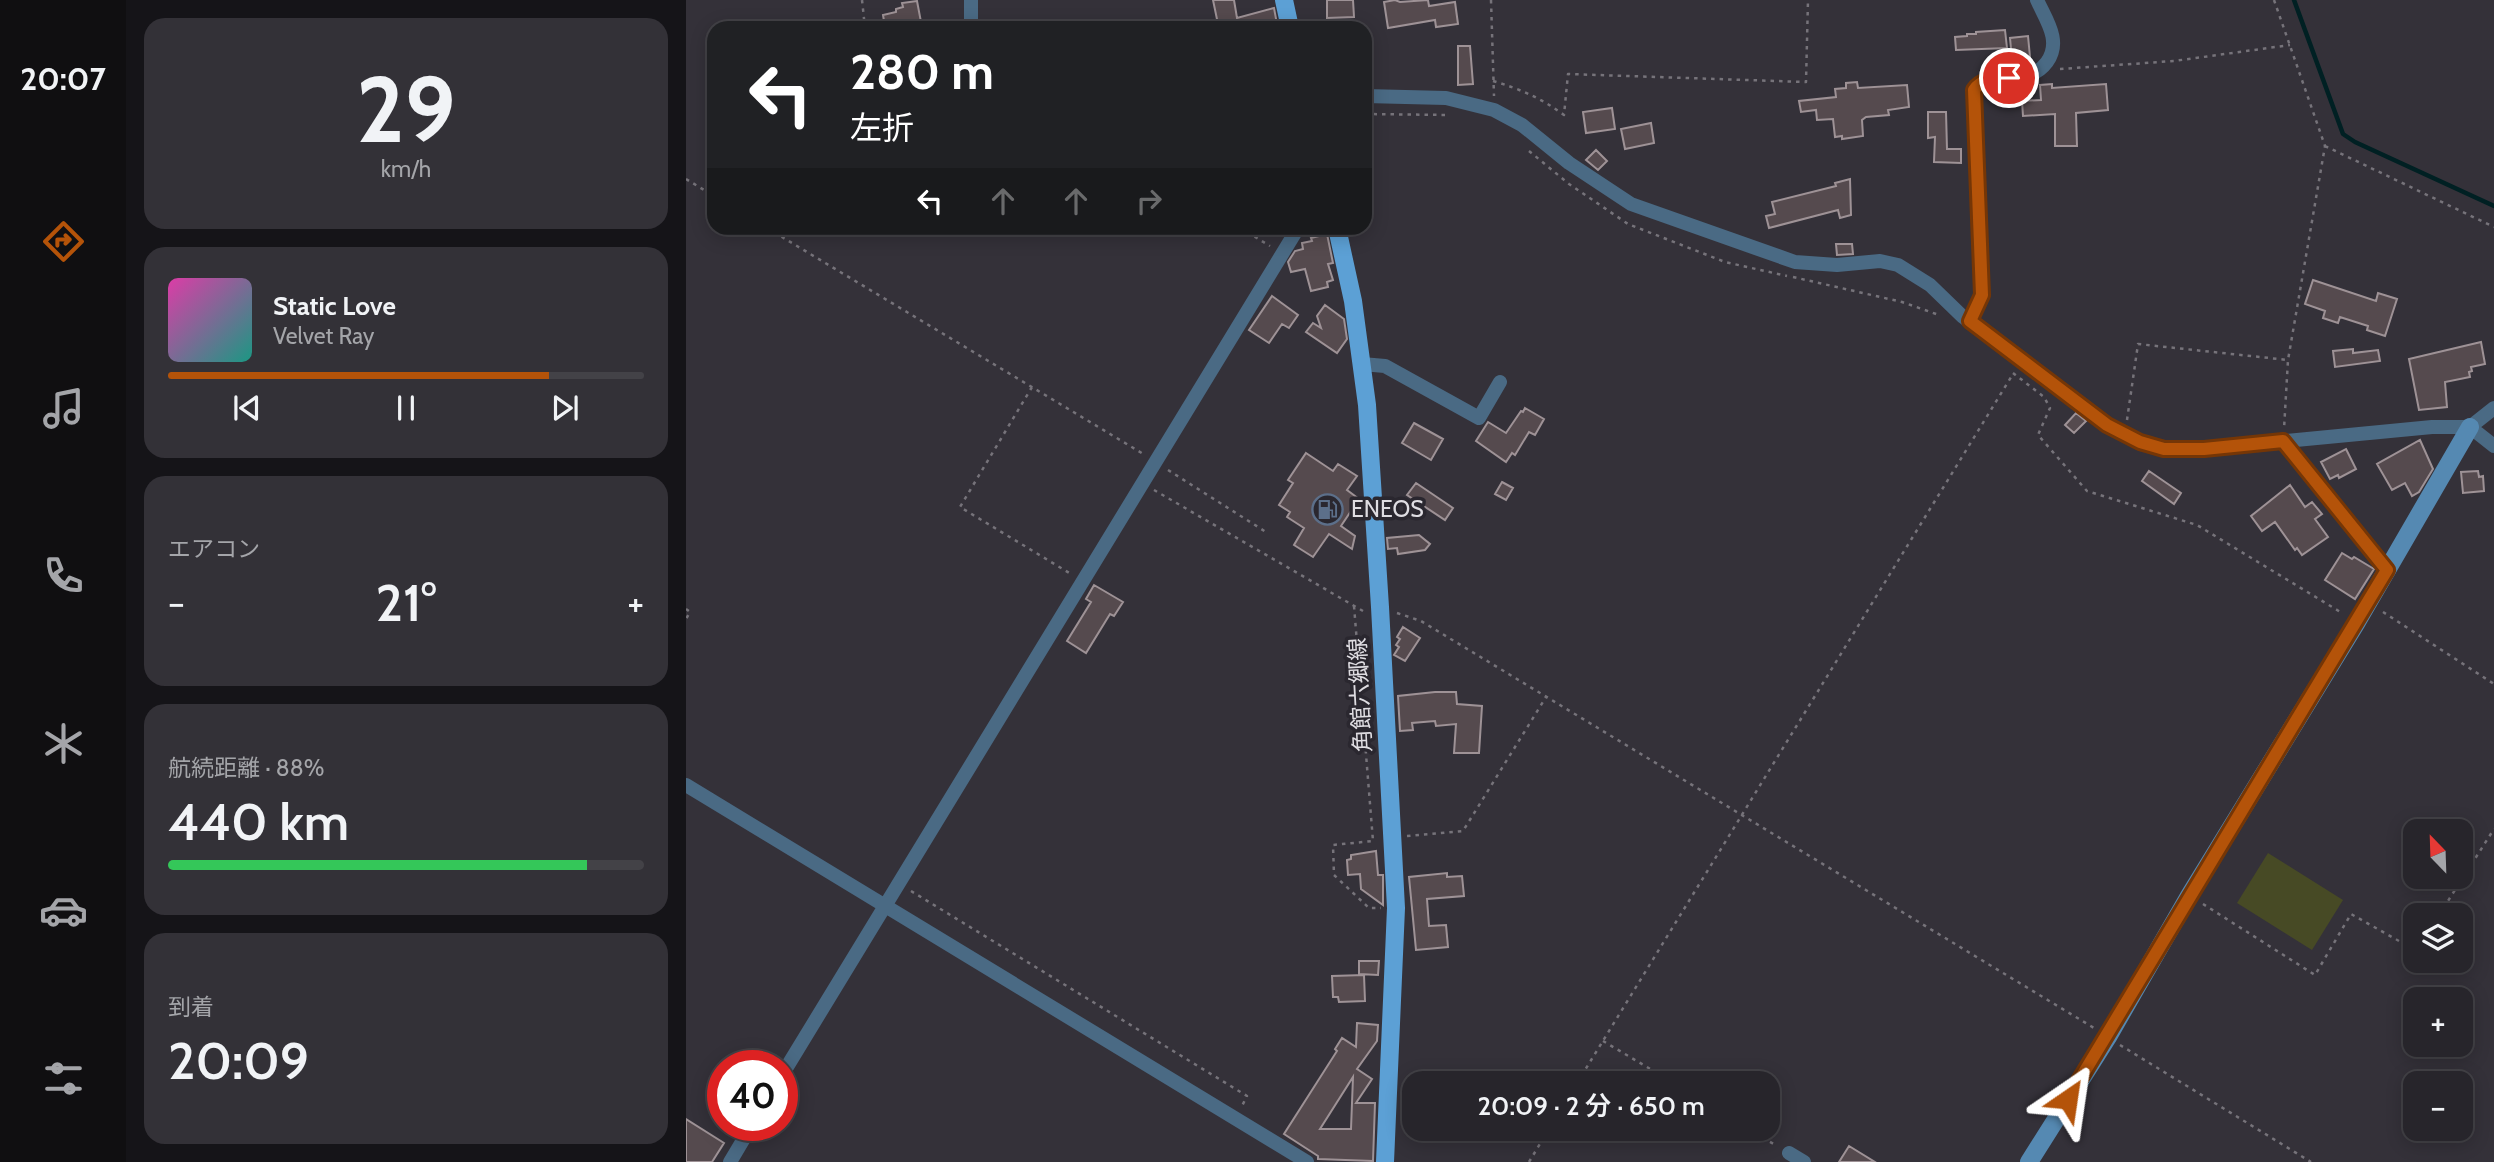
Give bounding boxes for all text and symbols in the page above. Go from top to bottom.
text: 280 m [850,42,994,101]
pin [1979,48,2039,108]
icon: left [735,49,826,140]
text: 29 [356,54,456,165]
text: 20:07 [20,59,106,98]
icon: arrive [1990,59,2028,97]
text: 左折 [850,108,914,147]
text: km/h [381,155,431,183]
icon: left [911,182,949,220]
icon: ahead [984,182,1022,220]
icon: ahead [1057,182,1095,220]
icon: right [1130,182,1168,220]
icon: directions [39,217,88,266]
text: Static Love [273,290,396,322]
text: Velvet Ray [273,322,374,350]
icon: music [39,384,88,433]
icon: previous [228,389,266,427]
icon: pause [387,389,425,427]
icon: next [546,389,584,427]
fuel station icon: ENEOS [1311,492,1345,526]
place label: ENEOS [1351,495,1424,523]
text: エアコン [168,535,260,563]
icon: phone [39,551,88,600]
text: 21° [376,571,436,634]
text: − [168,579,185,626]
text: + [627,579,644,626]
street label: 角館六郷線 [1343,637,1377,753]
icon: climate [39,719,88,768]
text: 航続距離 · 88% [168,754,324,782]
text: 440 km [168,790,349,853]
north arrow [2403,819,2473,889]
map controls [2403,819,2473,1141]
icon: car [39,886,88,935]
button: layers [2403,903,2473,973]
button: + [2403,987,2473,1057]
text: 到着 [168,993,214,1021]
text: 20:09 [168,1029,309,1092]
speed limit sign: 40 [707,1050,798,1141]
icon: filters [39,1054,88,1103]
position arrow [2031,1062,2105,1136]
button: − [2403,1071,2473,1141]
text: 20:09 · 2 分 · 650 m [1477,1090,1705,1122]

